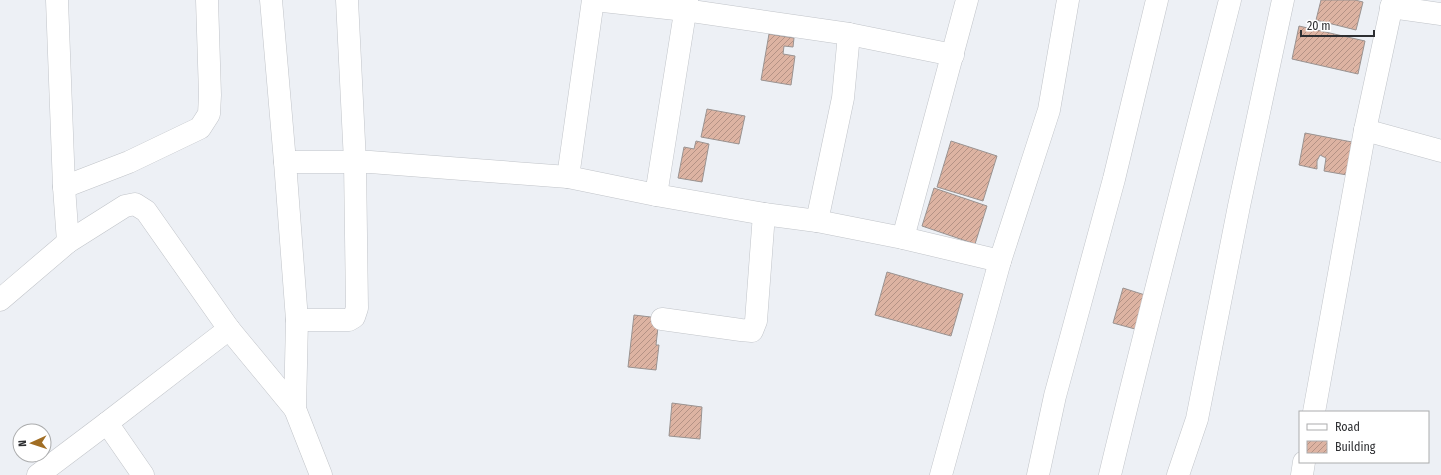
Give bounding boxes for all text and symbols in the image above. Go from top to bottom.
scale bar [1301,12,1374,38]
text: 20 m [1307,19,1331,33]
legend [1299,411,1429,463]
text: Road [1335,420,1360,434]
north arrow [12,423,52,463]
text: N [16,440,29,447]
text: Building [1335,440,1376,454]

